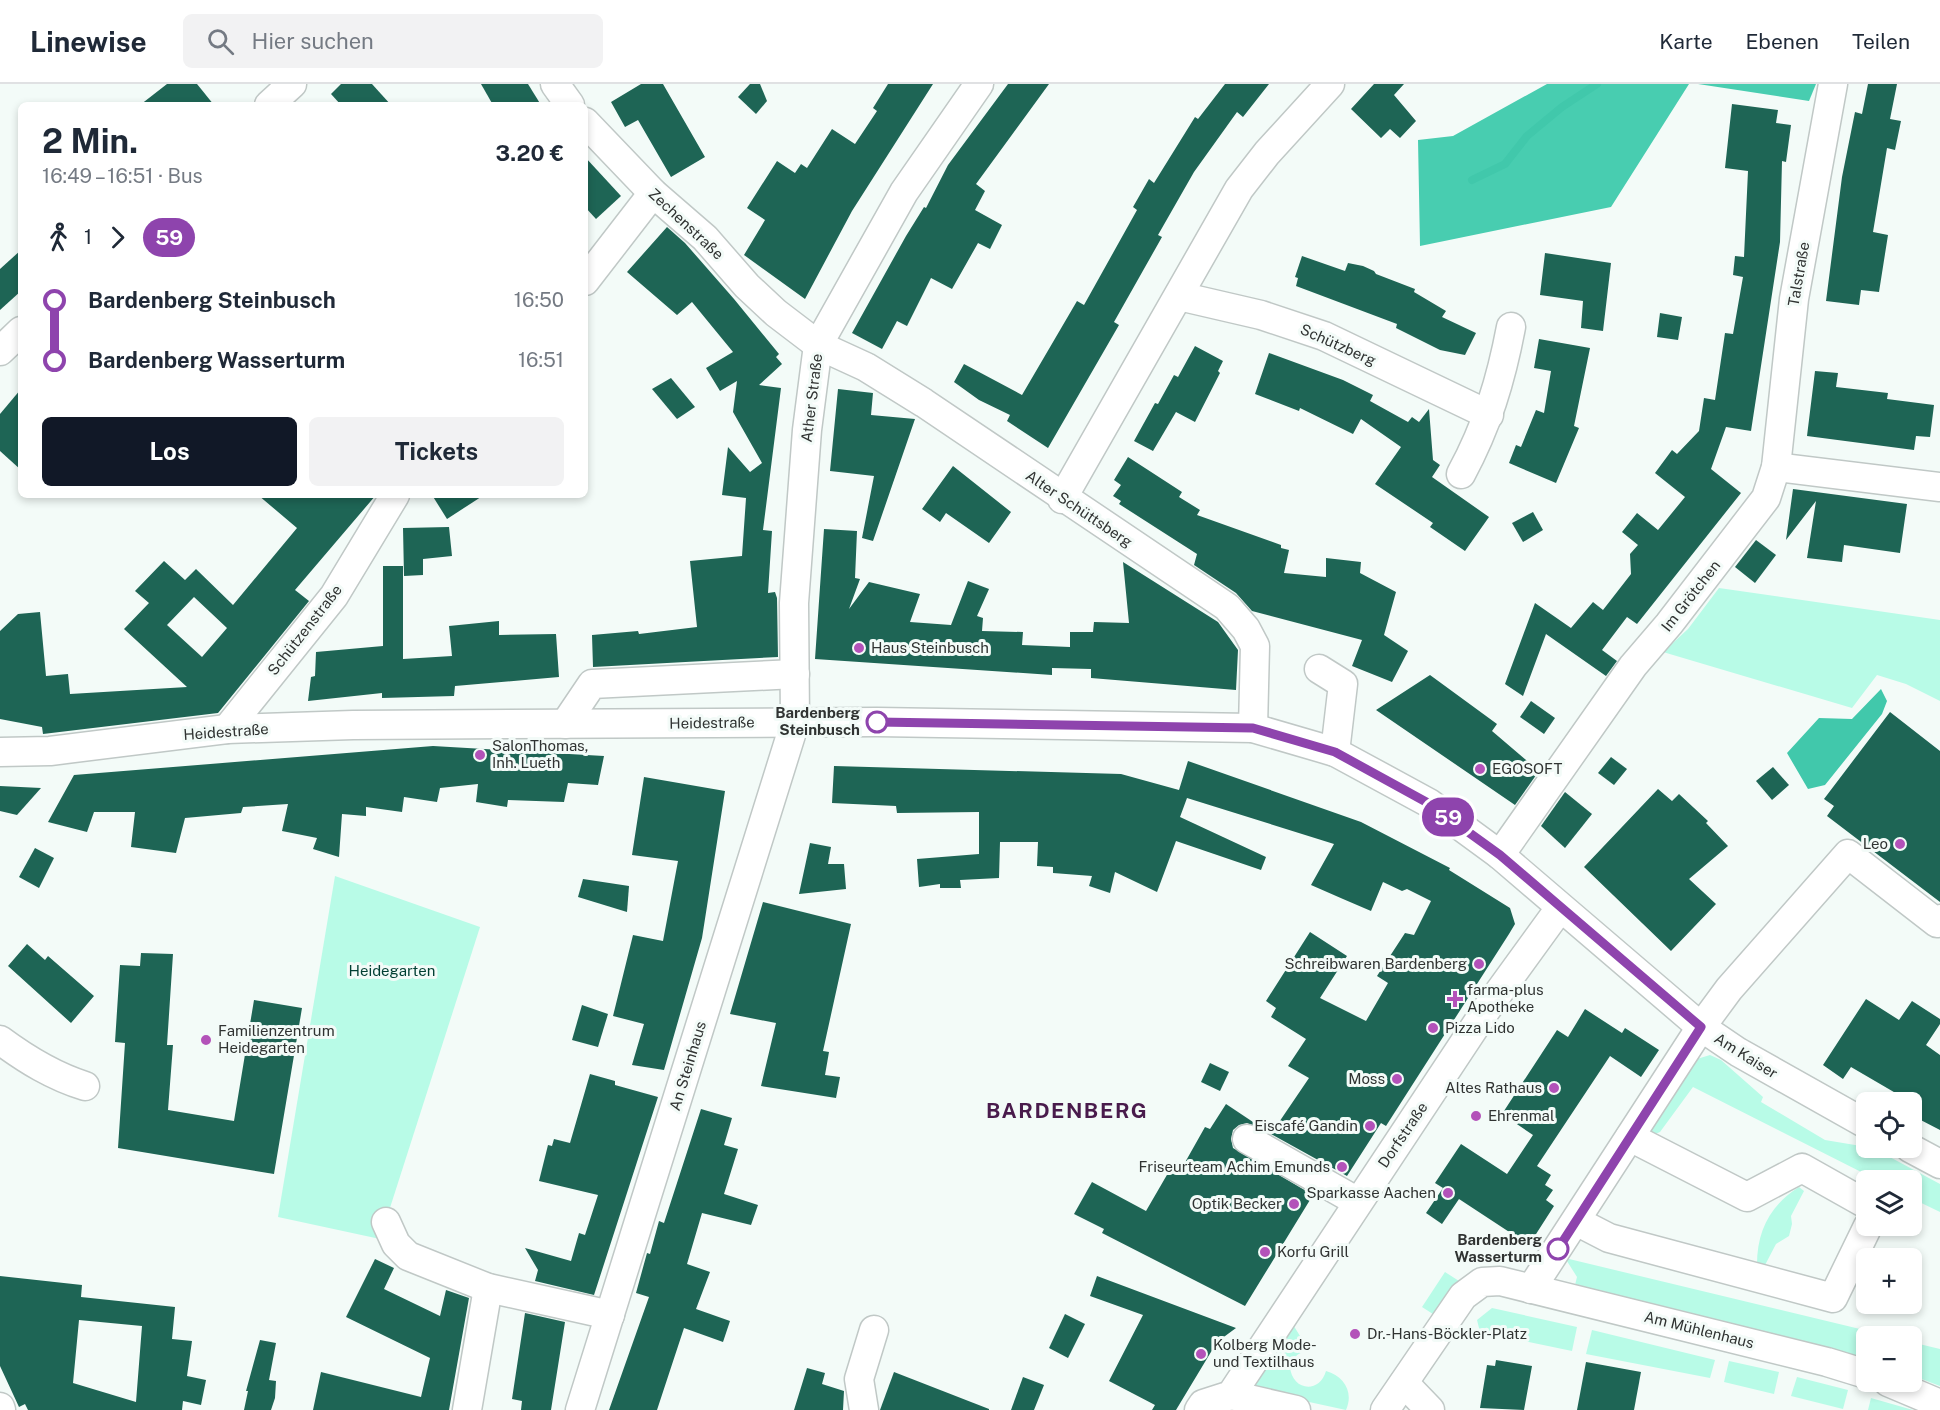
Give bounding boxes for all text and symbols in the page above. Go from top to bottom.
search box [183,14,603,68]
text: Linewise [30,25,147,58]
icon: search [204,25,237,58]
text: Hier suchen [252,28,374,54]
text: Karte [1659,29,1713,54]
text: Ebenen [1746,29,1819,54]
text: Teilen [1852,29,1910,54]
text: 2 Min. [42,122,138,160]
text: 3.20 € [496,140,564,166]
text: 16:49 – 16:51 · Bus [42,164,203,188]
street label: Zechenstraße [645,185,727,263]
icon: walk [42,221,75,254]
icon: forward [101,221,134,254]
text: 1 [84,225,92,249]
text: 59 [155,225,183,250]
street label: Talstraße [1784,240,1813,307]
text: Bardenberg Steinbusch [88,287,336,313]
text: 16:50 [514,288,564,312]
street label: Schützberg [1298,320,1379,369]
text: Bardenberg Wasserturm [88,347,345,373]
text: 16:51 [518,348,564,372]
street label: Ather Straße [798,353,825,443]
button: Los [42,417,297,486]
button: Tickets [309,417,564,486]
street label: Alter Schüttsberg [1023,467,1136,550]
street label: Im Grötchen [1658,557,1724,635]
street label: Schützenstraße [264,581,345,678]
place label: Haus Steinbusch [871,639,989,656]
marker: Haus Steinbusch [852,641,866,655]
place label: Bardenberg Steinbusch [775,704,861,738]
marker: Bardenberg Steinbusch [866,711,888,733]
street label: Heidestraße [669,713,755,732]
street label: Heidestraße [183,720,269,743]
place label: SalonThomas, Inh. Lueth [492,737,588,771]
marker: SalonThomas, Inh. Lueth [473,748,487,762]
place label: EGOSOFT [1492,760,1562,777]
marker: EGOSOFT [1473,762,1487,776]
line badge: 59 [1421,798,1475,836]
text: 59 [1434,805,1462,830]
place label: Leo [1863,835,1888,852]
marker: Leo [1893,837,1907,851]
place label: Schreibwaren Bardenberg [1284,955,1467,972]
marker: Schreibwaren Bardenberg [1472,957,1486,971]
park label: Heidegarten [349,962,435,979]
place label: farma-plus Apotheke [1467,981,1544,1015]
marker: farma-plus Apotheke [1448,992,1462,1006]
street label: An Steinhaus [666,1019,709,1113]
place label: Pizza Lido [1445,1019,1515,1036]
marker: Pizza Lido [1426,1021,1440,1035]
place label: Familienzentrum Heidegarten [218,1022,335,1056]
street label: Am Kaiser [1712,1029,1781,1082]
marker: Familienzentrum Heidegarten [199,1033,213,1047]
place label: Moss [1348,1070,1385,1087]
marker: Moss [1390,1072,1404,1086]
place label: Altes Rathaus [1445,1079,1542,1096]
marker: Altes Rathaus [1547,1081,1561,1095]
map controls [1856,1092,1922,1392]
button: locate [1856,1092,1922,1158]
district label: BARDENBERG [986,1098,1148,1123]
street label: Dorfstraße [1375,1099,1431,1171]
place label: Ehrenmal [1488,1107,1554,1124]
marker: Ehrenmal [1469,1109,1483,1123]
place label: Eiscafé Gandin [1254,1117,1358,1134]
marker: Eiscafé Gandin [1363,1119,1377,1133]
place label: Friseurteam Achim Emunds [1138,1158,1330,1175]
marker: Friseurteam Achim Emunds [1335,1160,1349,1174]
button: layers [1856,1170,1922,1236]
place label: Sparkasse Aachen [1307,1184,1436,1201]
marker: Sparkasse Aachen [1441,1186,1455,1200]
place label: Optik Becker [1192,1195,1282,1212]
marker: Optik Becker [1287,1197,1301,1211]
place label: Bardenberg Wasserturm [1455,1231,1543,1265]
marker: Bardenberg Wasserturm [1547,1238,1569,1260]
place label: Korfu Grill [1277,1243,1349,1260]
marker: Korfu Grill [1258,1245,1272,1259]
button: + [1856,1248,1922,1314]
street label: Am Mühlenhaus [1642,1308,1756,1351]
place label: Dr.-Hans-Böckler-Platz [1367,1325,1527,1342]
button: − [1856,1326,1922,1392]
marker: Dr.-Hans-Böckler-Platz [1348,1327,1362,1341]
place label: Kolberg Mode- und Textilhaus [1213,1336,1317,1370]
marker: Kolberg Mode- und Textilhaus [1194,1347,1208,1361]

